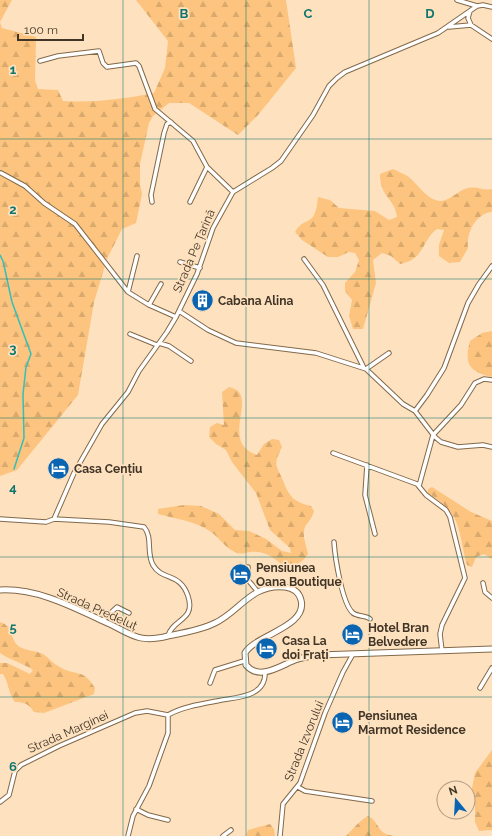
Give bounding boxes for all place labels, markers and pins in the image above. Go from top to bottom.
building icon: Cabana Alina [189,288,215,314]
place label: Cabana Alina [218,294,293,308]
hotel icon: Casa Cențiu [46,456,72,482]
place label: Casa Cențiu [74,462,143,476]
place label: Pensiunea Oana Boutique [256,561,342,589]
hotel icon: Pensiunea Oana Boutique [228,562,254,588]
place label: Hotel Bran Belvedere [368,621,429,649]
hotel icon: Hotel Bran Belvedere [339,622,365,648]
place label: Casa La doi Frați [282,634,329,662]
hotel icon: Casa La doi Frați [253,635,279,661]
place label: Pensiunea Marmot Residence [358,709,466,737]
hotel icon: Pensiunea Marmot Residence [329,710,355,736]

